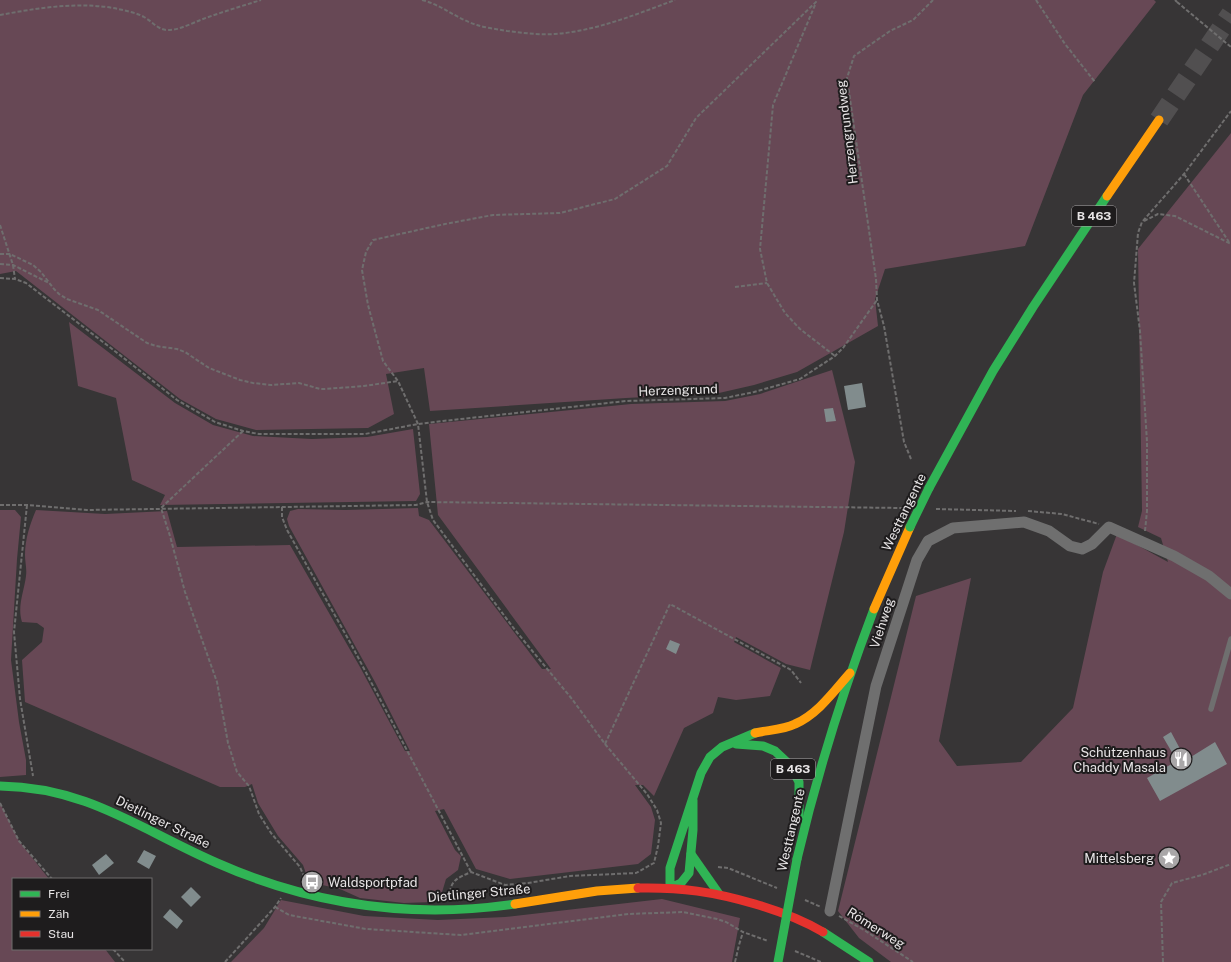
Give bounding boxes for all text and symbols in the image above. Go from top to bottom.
street label: Herzengrundweg [833,79,861,185]
road number: B 463 [1072,206,1116,226]
street label: Herzengrund [638,381,718,399]
street label: Westtangente [879,471,929,553]
street label: Viehweg [867,596,897,650]
place label: Schützenhaus Chaddy Masala [1073,745,1166,775]
restaurant icon: Schützenhaus Chaddy Masala [1168,746,1194,772]
road number: B 463 [771,759,815,779]
street label: Westtangente [774,787,808,873]
street label: Dietlinger Straße [113,793,213,851]
place icon: Mittelsberg [1156,845,1182,871]
place label: Mittelsberg [1084,851,1154,866]
bus stop icon: Waldsportpfad [299,869,325,895]
place label: Waldsportpfad [328,875,418,890]
legend [12,878,152,950]
street label: Dietlinger Straße [427,881,531,905]
text: Frei [48,887,70,901]
street label: Römerweg [844,904,908,952]
text: Zäh [48,907,69,921]
text: Stau [48,927,74,941]

